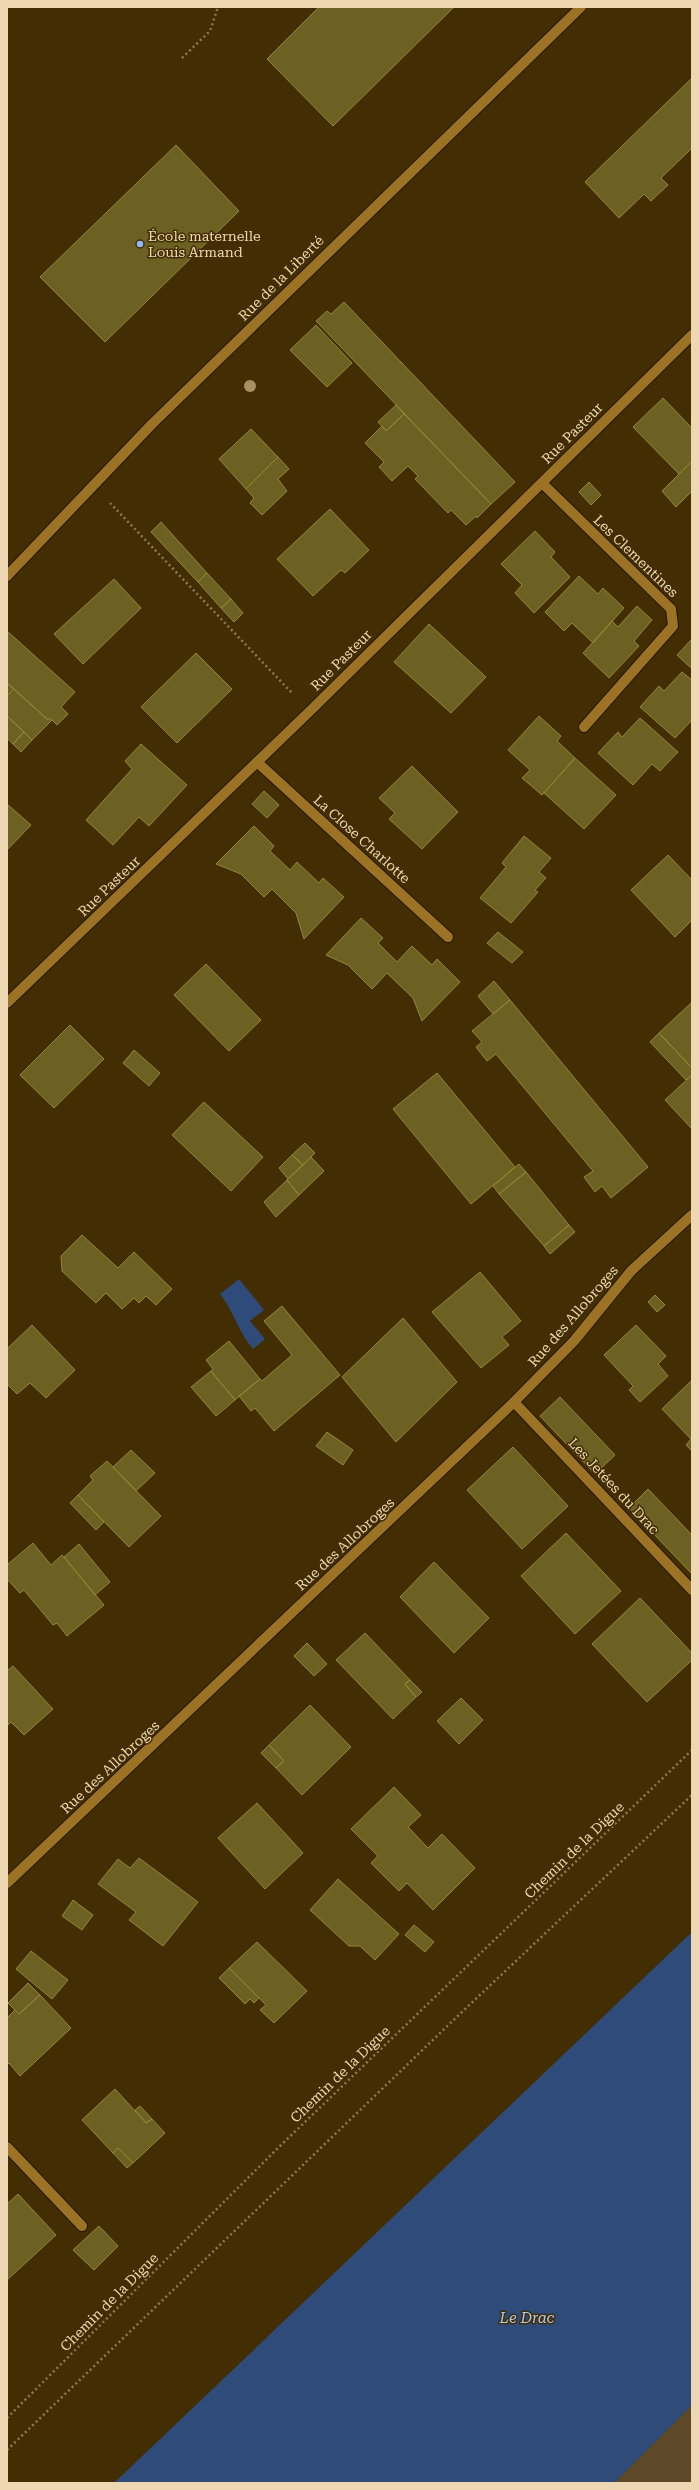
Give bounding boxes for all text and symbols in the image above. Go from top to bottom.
place label: École maternelle Louis Armand [148,228,261,260]
street label: Rue de la Liberté [235,232,327,324]
marker: École maternelle Louis Armand [135,239,145,249]
street label: Rue Pasteur [538,399,606,467]
street label: Les Clementines [590,512,682,601]
street label: Rue Pasteur [307,626,375,694]
street label: La Close Charlotte [311,792,414,887]
street label: Rue Pasteur [75,852,143,919]
street label: Rue des Allobroges [525,1262,621,1370]
street label: Les Jetées du Drac [565,1435,663,1538]
street label: Rue des Allobroges [293,1494,398,1594]
street label: Rue des Allobroges [58,1717,163,1817]
street label: Chemin de la Digue [521,1798,627,1902]
street label: Chemin de la Digue [287,2022,393,2126]
street label: Chemin de la Digue [57,2249,162,2354]
water label: Le Drac [499,2309,555,2327]

